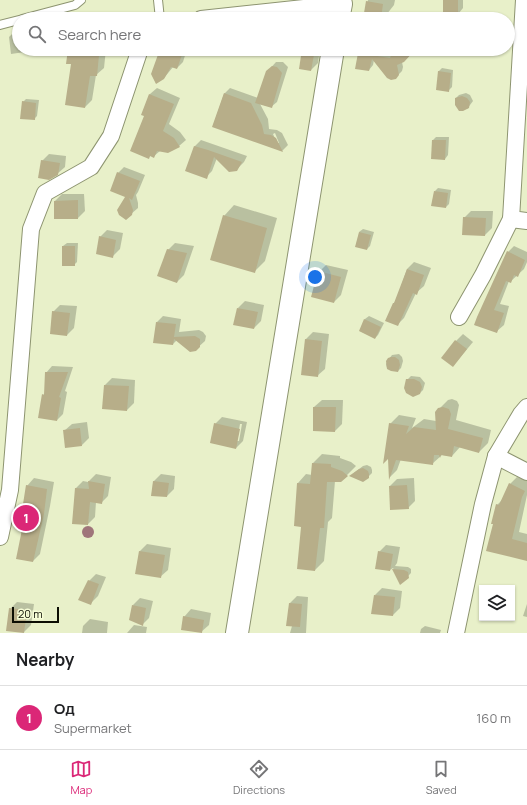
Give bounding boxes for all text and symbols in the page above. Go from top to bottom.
search box [12,12,515,56]
icon: search [26,23,48,45]
text: Search here [58,24,141,45]
your location [305,267,325,287]
pin: 1 [13,503,39,533]
map controls [479,585,515,621]
button: layers [479,585,515,621]
scale bar [12,605,59,624]
text: 20 m [18,606,43,621]
text: Nearby [16,648,74,671]
text: Од [54,698,75,719]
text: 1 [26,709,32,727]
text: 160 m [476,709,511,727]
text: Supermarket [54,719,132,737]
tab: Map [70,758,92,797]
tab: Directions [233,758,285,797]
tab: Saved [426,758,457,797]

